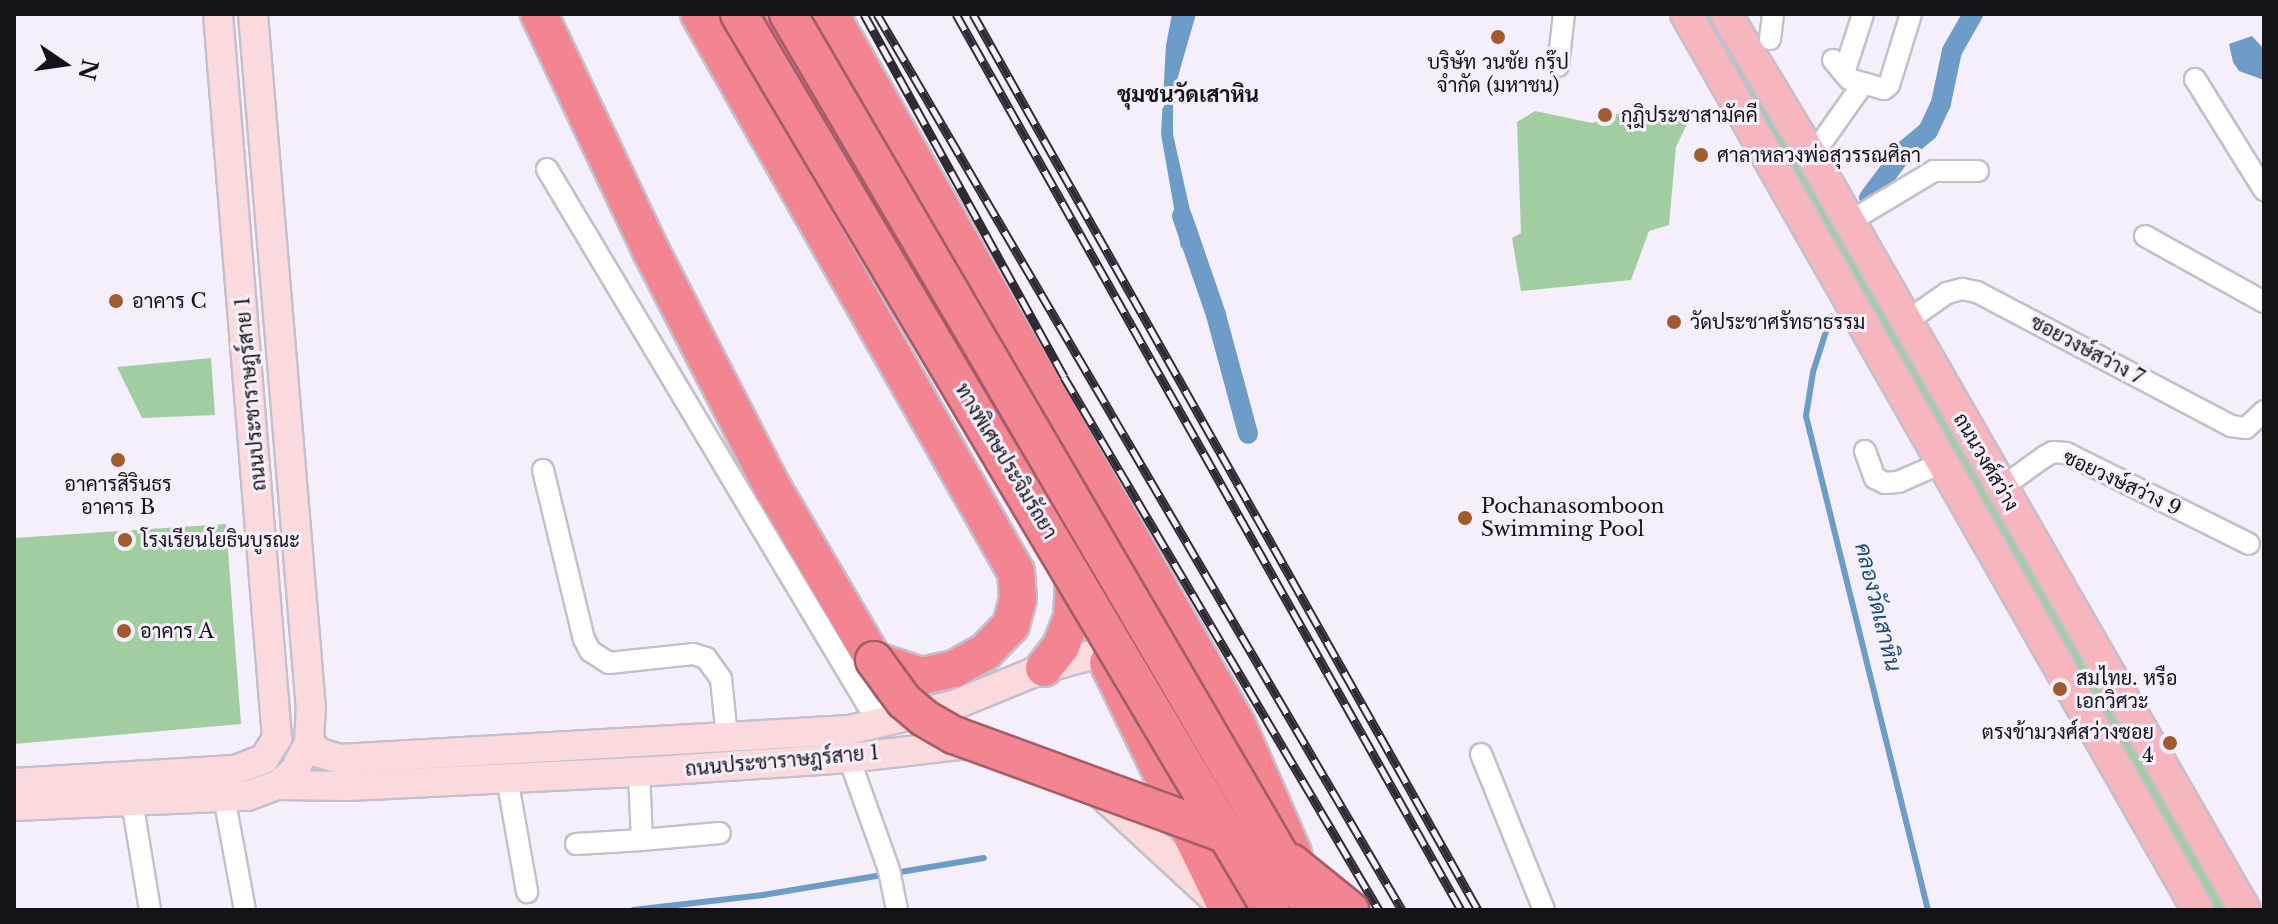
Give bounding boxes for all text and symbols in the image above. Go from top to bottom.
north arrow [24,24,104,104]
marker: บริษัท วนชัย กรุ๊ป จำกัด (มหาชน) [1489,28,1507,46]
place label: บริษัท วนชัย กรุ๊ป จำกัด (มหาชน) [1427,50,1569,97]
text: N [72,56,103,83]
district label: ชุมชนวัดเสาหิน [1117,82,1259,108]
place label: กุฎิประชาสามัคคี [1621,103,1758,127]
marker: กุฎิประชาสามัคคี [1596,106,1614,124]
place label: ศาลาหลวงพ่อสุวรรณศิลา [1717,143,1921,167]
marker: ศาลาหลวงพ่อสุวรรณศิลา [1692,146,1710,164]
place label: อาคาร C [132,289,207,313]
marker: อาคาร C [107,292,125,310]
street label: ถนนประชาราษฎร์สาย 1 [231,296,271,492]
place label: วัดประชาศรัทธาธรรม [1690,310,1865,334]
street label: ซอยวงษ์สว่าง 7 [2026,310,2148,390]
marker: วัดประชาศรัทธาธรรม [1665,313,1683,331]
street label: ทางพิเศษประจิมรัถยา [950,379,1062,543]
street label: ถนนวงศ์สว่าง [1948,409,2024,515]
street label: ซอยวงษ์สว่าง 9 [2059,445,2185,521]
marker: อาคารสิรินธร อาคาร B [109,451,127,469]
place label: อาคารสิรินธร อาคาร B [64,472,172,519]
place label: Pochanasomboon Swimming Pool [1481,494,1664,541]
marker: Pochanasomboon Swimming Pool [1456,509,1474,527]
place label: โรงเรียนโยธินบูรณะ [141,528,300,552]
marker: โรงเรียนโยธินบูรณะ [116,531,134,549]
water label: คลองวัดเสาหิน [1849,540,1907,674]
place label: อาคาร A [140,619,214,643]
marker: อาคาร A [115,622,133,640]
place label: สมไทย. หรือ เอกวิศวะ [2076,666,2177,713]
marker: สมไทย. หรือ เอกวิศวะ [2051,680,2069,698]
place label: ตรงข้ามวงศ์สว่างซอย 4 [1982,720,2154,767]
marker: ตรงข้ามวงศ์สว่างซอย 4 [2161,734,2179,752]
street label: ถนนประชาราษฎร์สาย 1 [684,741,880,781]

